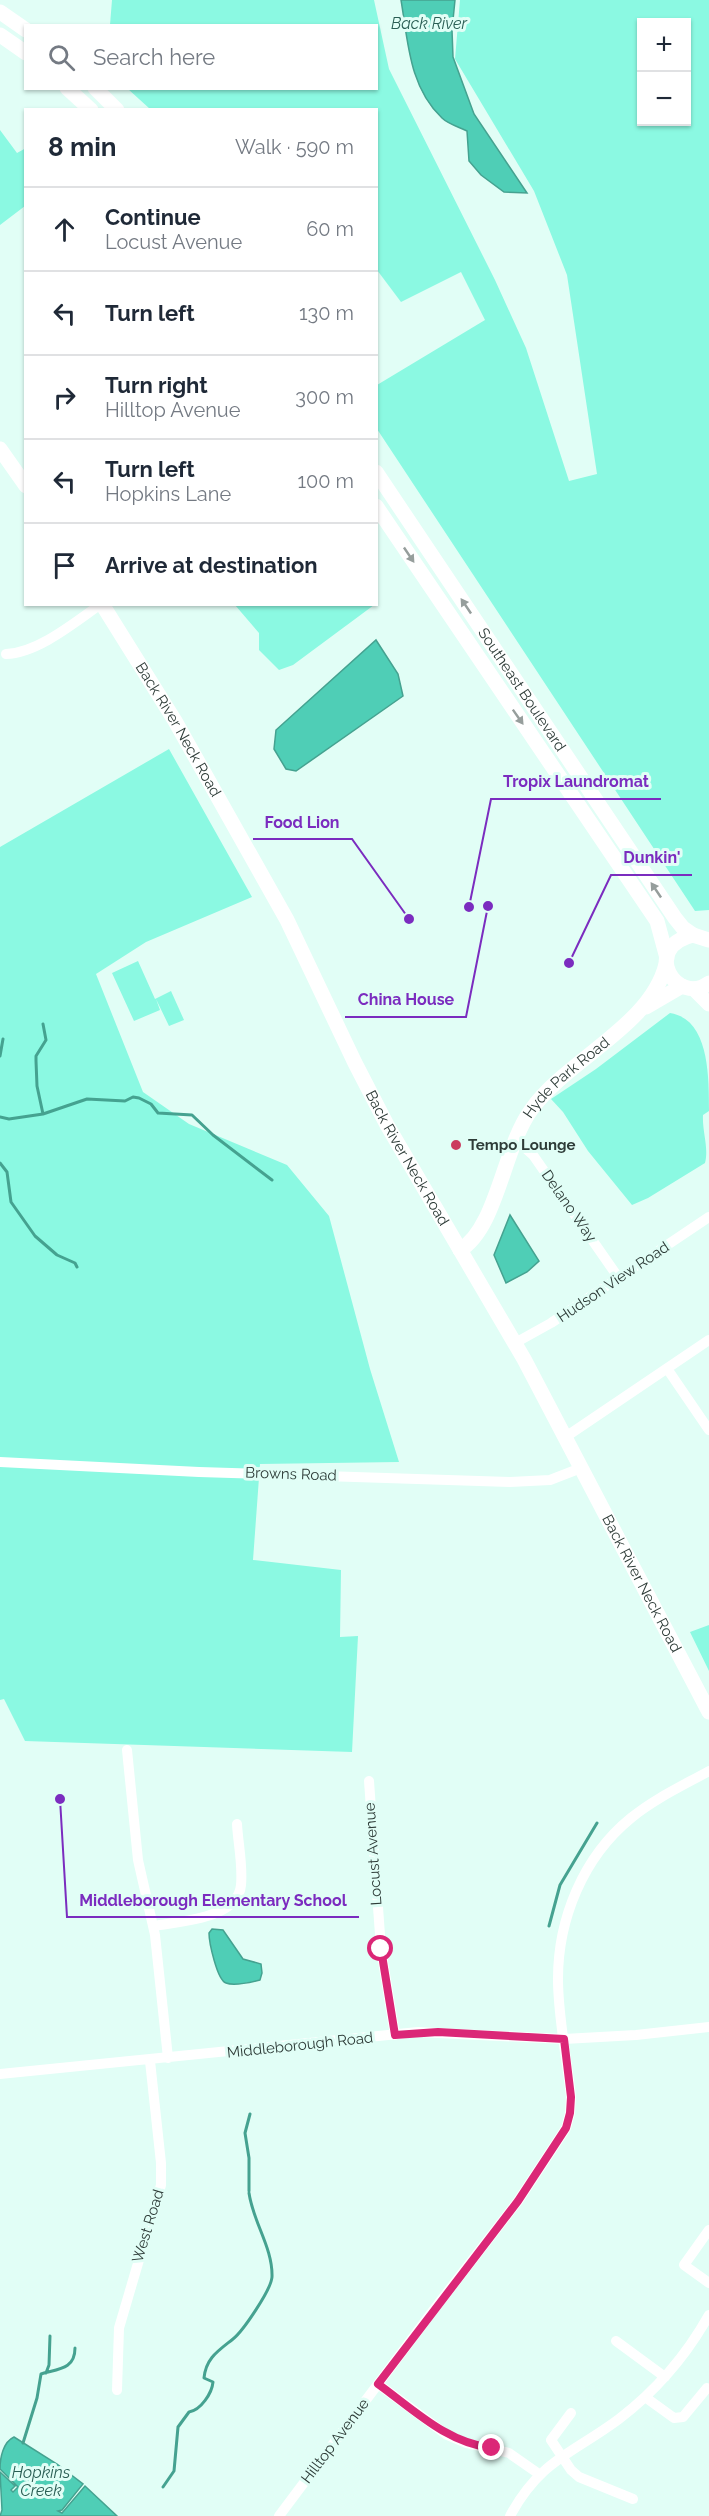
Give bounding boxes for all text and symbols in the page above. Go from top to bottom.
water label: Back River [391,14,467,33]
map controls [637,18,691,126]
button: + [637,18,691,72]
search box [24,24,378,90]
icon: search [45,41,78,74]
text: Search here [93,44,215,70]
button: − [637,72,691,126]
text: 8 min [48,132,116,162]
text: Walk · 590 m [235,135,354,159]
text: Continue [105,204,201,230]
icon: ahead [48,213,81,246]
text: 60 m [306,217,354,241]
text: Locust Avenue [105,230,242,254]
icon: left [48,297,81,330]
text: Turn left [105,300,195,326]
text: 130 m [299,301,354,325]
text: Turn right [105,372,208,398]
icon: right [48,381,81,414]
text: 300 m [295,385,354,409]
text: Hilltop Avenue [105,398,240,422]
text: Turn left [105,456,195,482]
icon: left [48,465,81,498]
text: 100 m [297,469,354,493]
text: Hopkins Lane [105,482,231,506]
one-way arrow [403,547,414,563]
icon: arrive [48,549,81,582]
text: Arrive at destination [105,552,318,578]
one-way arrow [461,598,472,614]
street label: Southeast Boulevard [474,624,570,755]
street label: Back River Neck Road [132,659,225,800]
one-way arrow [512,708,524,724]
callout: Tropix Laundromat [491,765,661,799]
text: Tropix Laundromat [503,772,649,791]
callout: Food Lion [253,805,352,839]
text: Food Lion [264,813,340,832]
callout: Dunkin' [611,841,692,875]
text: Dunkin' [623,848,681,867]
one-way arrow [651,882,662,898]
callout: China House [345,983,466,1017]
text: China House [358,990,455,1009]
street label: Hyde Park Road [519,1033,613,1121]
street label: Back River Neck Road [362,1087,453,1229]
place label: Tempo Lounge [468,1136,576,1154]
marker: Tempo Lounge [449,1138,463,1152]
street label: Delano Way [538,1167,600,1245]
street label: Hudson View Road [554,1238,672,1326]
street label: Browns Road [245,1463,337,1485]
street label: Back River Neck Road [598,1512,685,1655]
street label: Locust Avenue [360,1802,386,1906]
callout: Middleborough Elementary School [67,1883,359,1917]
text: Middleborough Elementary School [79,1891,348,1910]
route start [367,1935,393,1961]
street label: Middleborough Road [226,2028,374,2062]
street label: West Road [128,2187,168,2265]
street label: Hilltop Avenue [297,2395,373,2487]
route end [478,2434,504,2460]
water label: Hopkins Creek [12,2463,71,2500]

